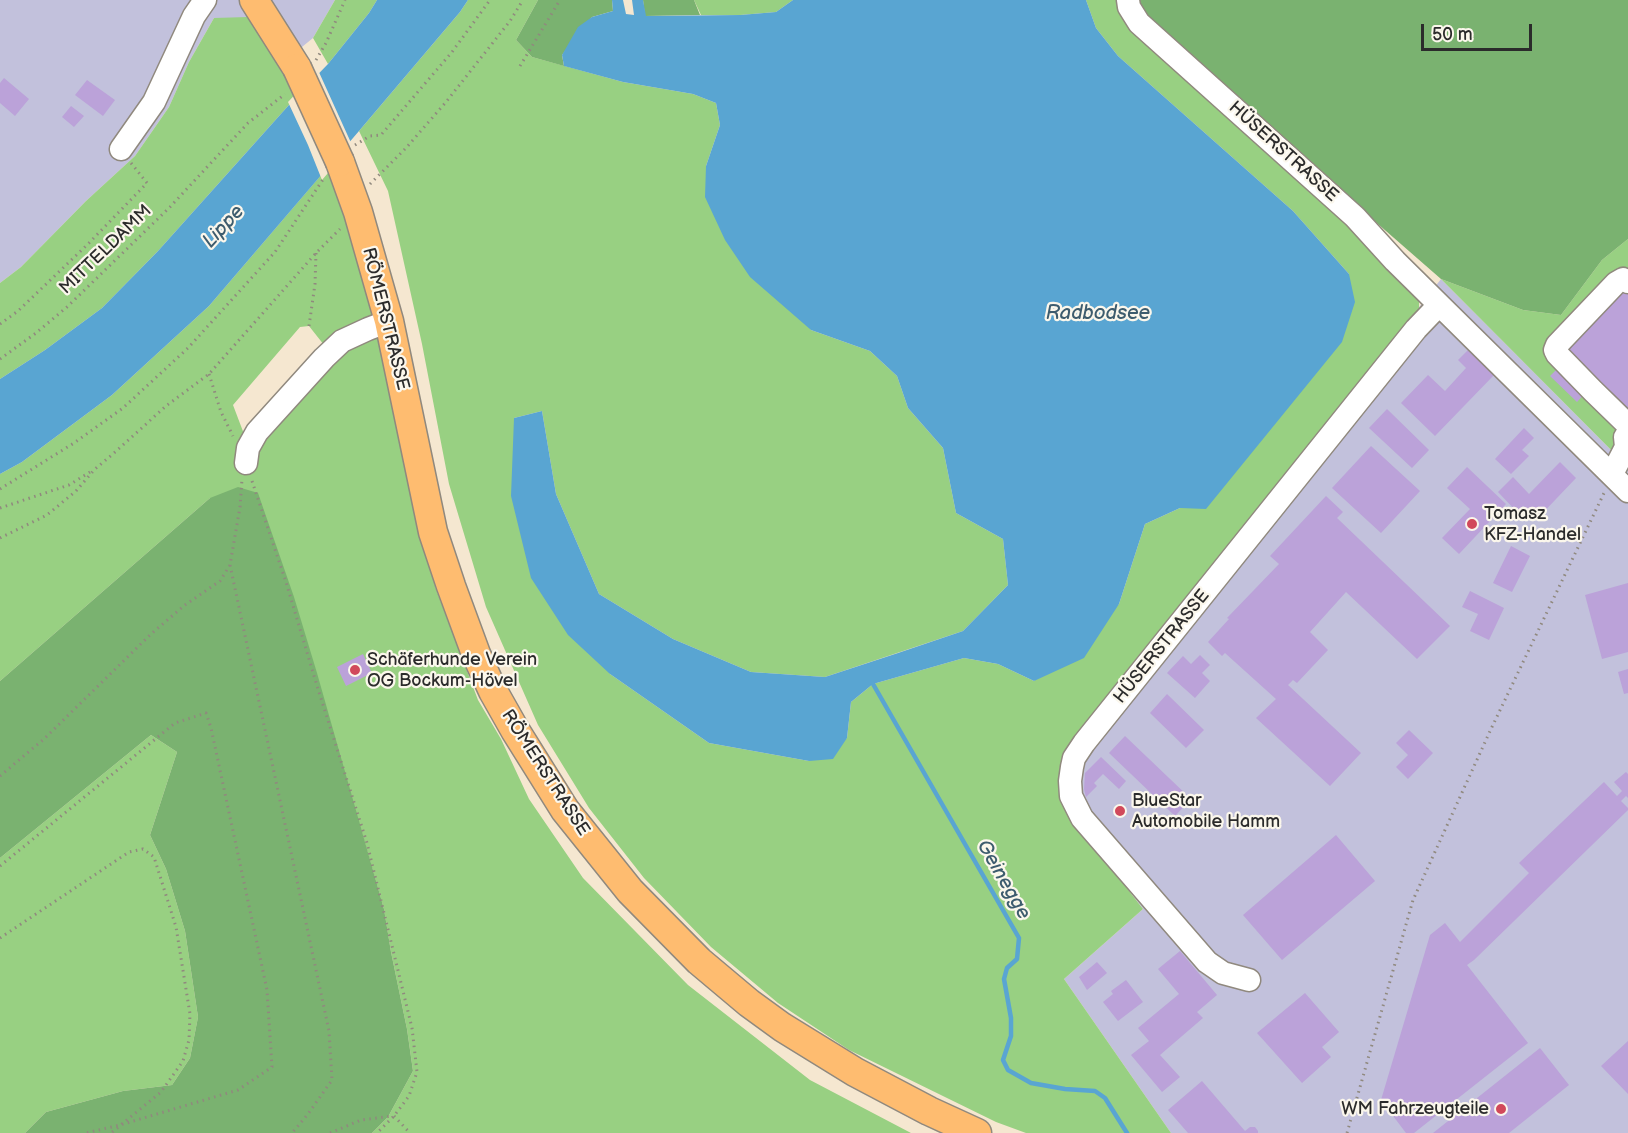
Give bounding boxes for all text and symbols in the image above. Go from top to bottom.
scale bar [1424,12,1535,50]
text: 50 m [1432,24,1473,45]
street label: HÜSERSTRASSE [1224,97,1342,207]
water label: Lippe [198,200,250,254]
street label: MITTELDAMM [55,201,157,299]
street label: RÖMERSTRASSE [357,245,413,393]
water label: Radbodsee [1046,302,1150,326]
place label: Tomasz KFZ-Handel [1484,503,1581,546]
marker: Tomasz KFZ-Handel [1465,517,1479,531]
street label: HÜSERSTRASSE [1109,586,1215,708]
place label: Schäferhunde Verein OG Bockum-Hövel [367,649,537,692]
marker: Schäferhunde Verein OG Bockum-Hövel [348,663,362,677]
street label: RÖMERSTRASSE [496,706,594,840]
place label: BlueStar Automobile Hamm [1132,790,1280,832]
marker: BlueStar Automobile Hamm [1113,804,1127,818]
water label: Geinegge [971,836,1035,924]
place label: WM Fahrzeugteile [1341,1098,1489,1120]
marker: WM Fahrzeugteile [1494,1102,1508,1116]

